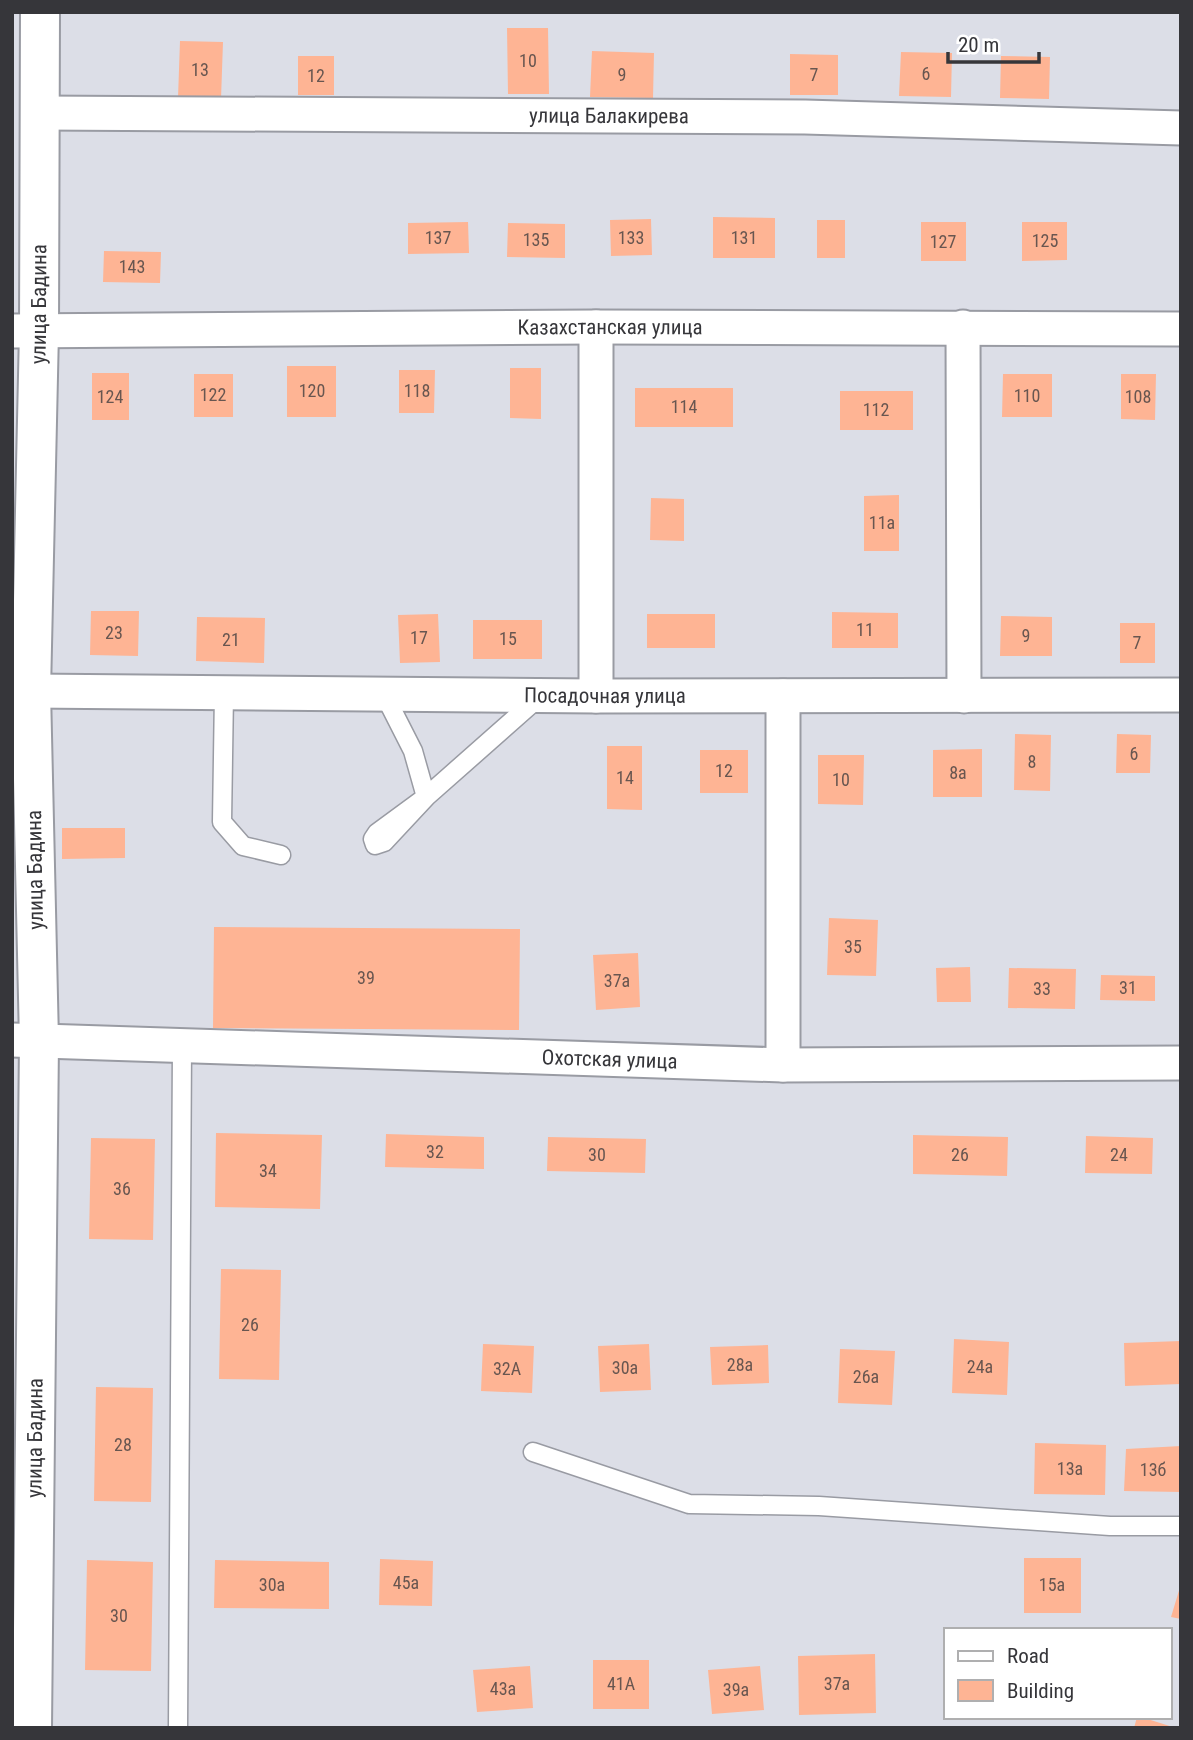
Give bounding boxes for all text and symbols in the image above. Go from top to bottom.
scale bar [948,21,1039,65]
text: 20 m [958,33,999,57]
house number: 10 [519,50,537,71]
house number: 13 [191,59,209,80]
house number: 6 [922,63,930,84]
house number: 9 [618,64,626,85]
house number: 7 [810,64,819,85]
house number: 12 [307,65,325,86]
street label: улица Балакирева [529,104,689,128]
house number: 137 [425,227,451,248]
house number: 133 [618,227,644,248]
house number: 131 [731,227,757,248]
house number: 135 [523,229,549,250]
house number: 125 [1032,230,1058,251]
house number: 127 [930,231,956,252]
street label: улица Бадина [26,244,51,364]
house number: 143 [119,256,145,277]
street label: Казахстанская улица [517,315,703,340]
house number: 120 [299,380,325,401]
house number: 118 [404,380,430,401]
house number: 122 [200,384,226,405]
house number: 110 [1014,385,1040,406]
house number: 124 [97,386,123,407]
house number: 108 [1125,386,1151,407]
house number: 114 [671,396,697,417]
house number: 112 [863,399,889,420]
house number: 11a [869,512,895,533]
house number: 11 [856,619,874,640]
house number: 23 [105,622,123,643]
house number: 9 [1022,625,1030,646]
house number: 17 [410,627,428,648]
house number: 15 [499,628,517,649]
house number: 21 [222,629,240,650]
house number: 7 [1133,632,1142,653]
street label: Посадочная улица [524,683,686,708]
house number: 6 [1130,743,1138,764]
house number: 8 [1028,751,1036,772]
house number: 12 [715,760,733,781]
house number: 8а [949,762,967,783]
house number: 14 [616,767,634,788]
house number: 10 [832,769,850,790]
street label: улица Бадина [22,810,48,930]
house number: 35 [844,936,862,957]
house number: 39 [357,967,375,988]
house number: 37а [604,970,630,991]
house number: 31 [1119,977,1137,998]
house number: 33 [1033,978,1051,999]
street label: Охотская улица [541,1045,678,1074]
house number: 32 [426,1141,444,1162]
house number: 30 [588,1144,606,1165]
house number: 26 [951,1144,969,1165]
house number: 24 [1110,1144,1128,1165]
house number: 34 [259,1160,277,1181]
house number: 36 [113,1178,131,1199]
house number: 26 [241,1314,259,1335]
house number: 28а [727,1354,753,1375]
house number: 24а [967,1356,993,1377]
house number: 30а [612,1357,638,1378]
house number: 32А [493,1358,522,1379]
house number: 26а [853,1366,879,1387]
street label: улица Бадина [22,1378,48,1498]
house number: 28 [114,1434,132,1455]
house number: 13а [1057,1458,1083,1479]
house number: 13б [1140,1459,1167,1480]
house number: 45а [393,1572,419,1593]
house number: 30а [259,1574,285,1595]
house number: 15а [1039,1574,1065,1595]
house number: 30 [110,1605,128,1626]
legend [944,1628,1172,1719]
text: Road [1007,1644,1049,1668]
house number: 41А [607,1673,636,1694]
house number: 37а [824,1673,850,1694]
house number: 43а [490,1678,516,1699]
house number: 39а [723,1679,749,1700]
text: Building [1007,1679,1074,1703]

